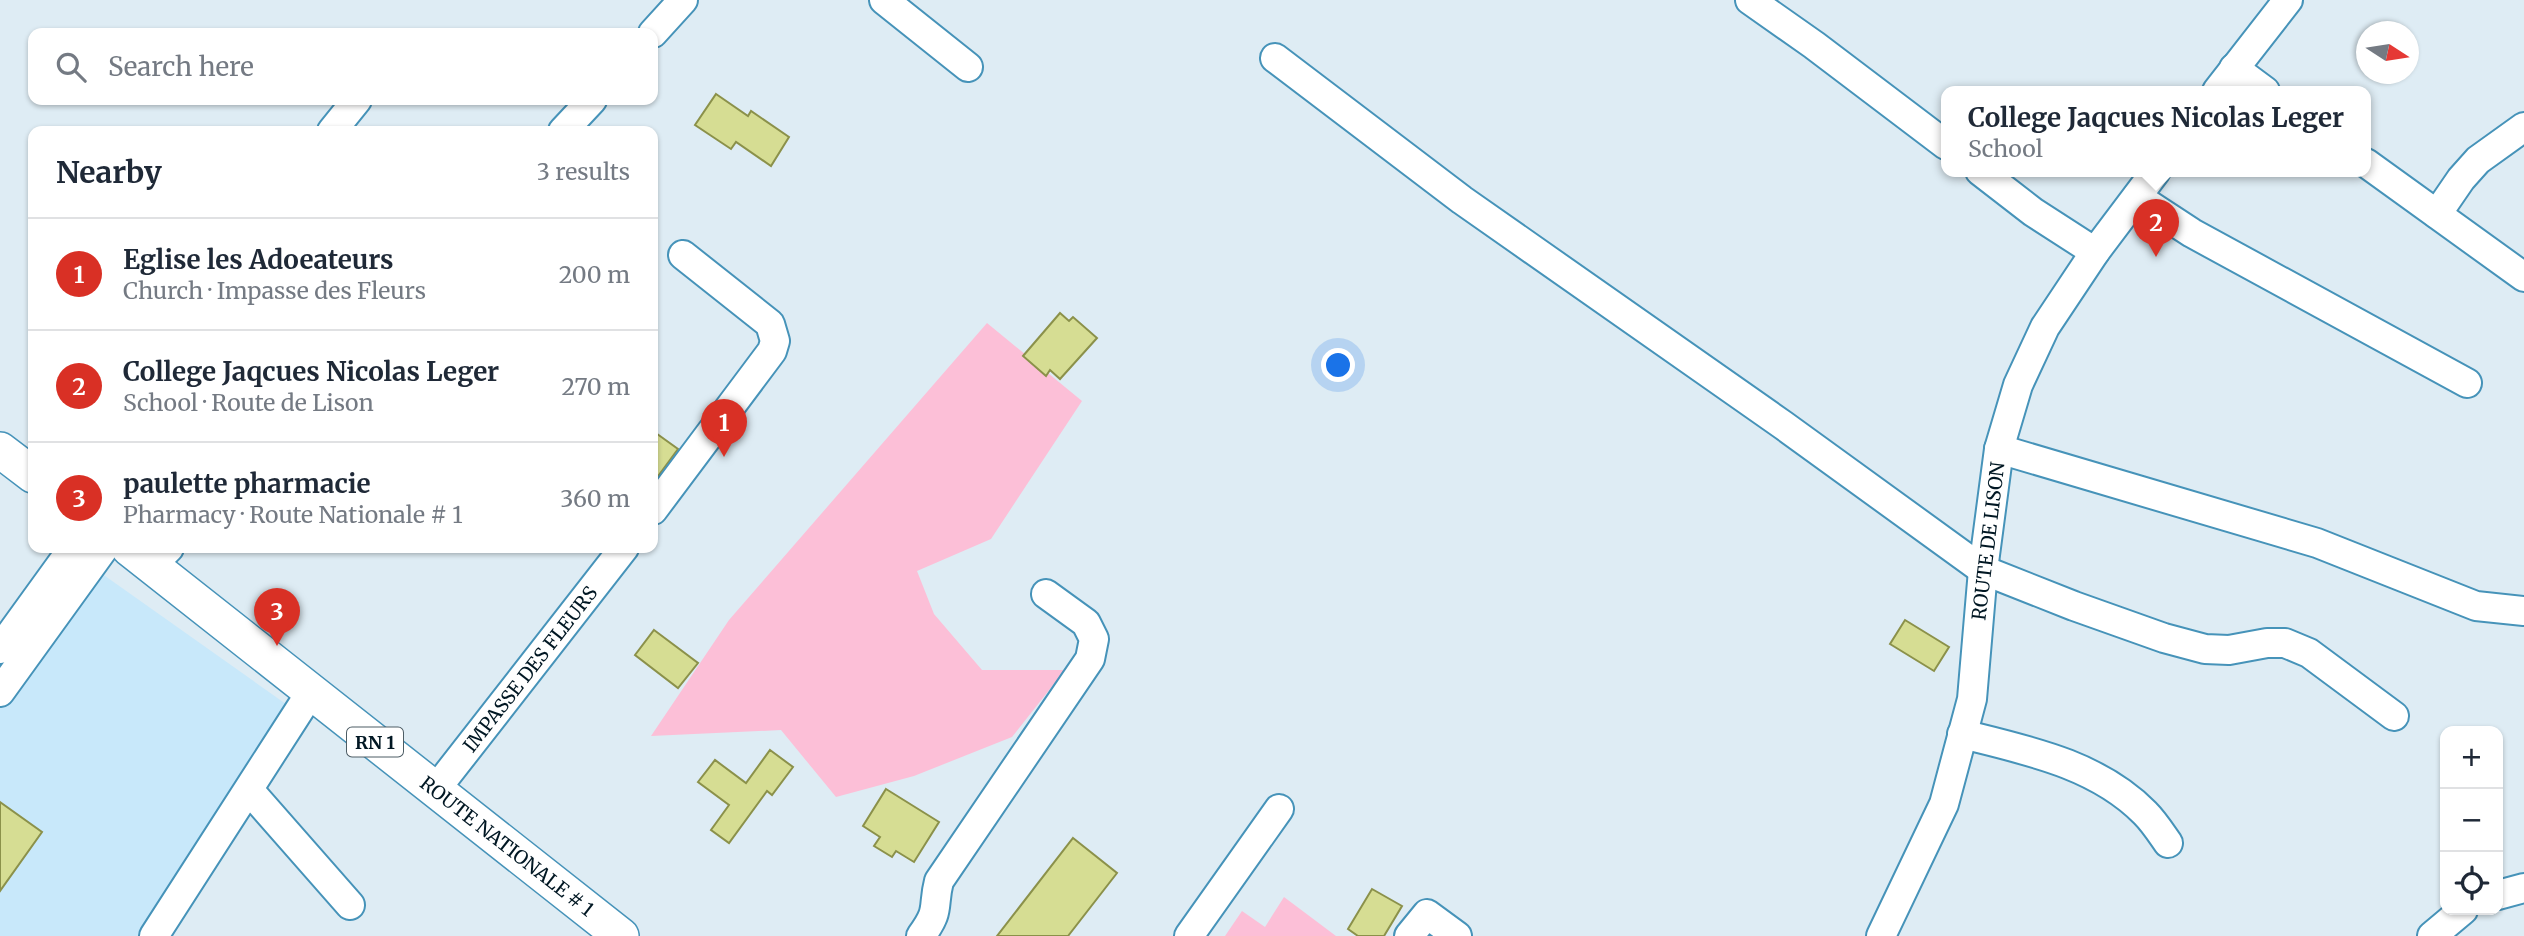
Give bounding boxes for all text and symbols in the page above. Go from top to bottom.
north arrow [2356,21,2419,84]
search box [28,28,658,105]
icon: search [52,48,90,86]
text: Search here [108,50,254,83]
popup [1941,86,2371,177]
text: College Jaqcues Nicolas Leger [1968,101,2344,134]
text: School [1968,134,2043,163]
text: Nearby [56,153,162,191]
text: 3 results [537,157,630,186]
pin: 2 [2133,199,2179,257]
text: Eglise les Adoeateurs [123,243,393,276]
text: 1 [74,260,84,289]
text: 200 m [559,260,630,289]
text: Church · Impasse des Fleurs [123,276,426,305]
your location [1321,348,1355,382]
text: College Jaqcues Nicolas Leger [123,355,499,388]
text: 2 [72,372,86,401]
text: 270 m [562,372,630,401]
text: School · Route de Lison [123,388,374,417]
pin: 1 [701,399,747,457]
street label: ROUTE DE LISON [1966,460,2010,621]
text: paulette pharmacie [123,467,371,500]
text: 3 [72,484,86,513]
text: 360 m [560,484,630,513]
text: Pharmacy · Route Nationale # 1 [123,500,463,529]
street label: IMPASSE DES FLEURS [458,581,602,757]
pin: 3 [254,588,300,646]
map controls [2440,726,2503,915]
button: + [2440,726,2503,789]
road number: RN 1 [347,728,403,756]
street label: ROUTE NATIONALE # 1 [415,771,599,922]
button: − [2440,789,2503,852]
button: locate [2440,852,2503,915]

